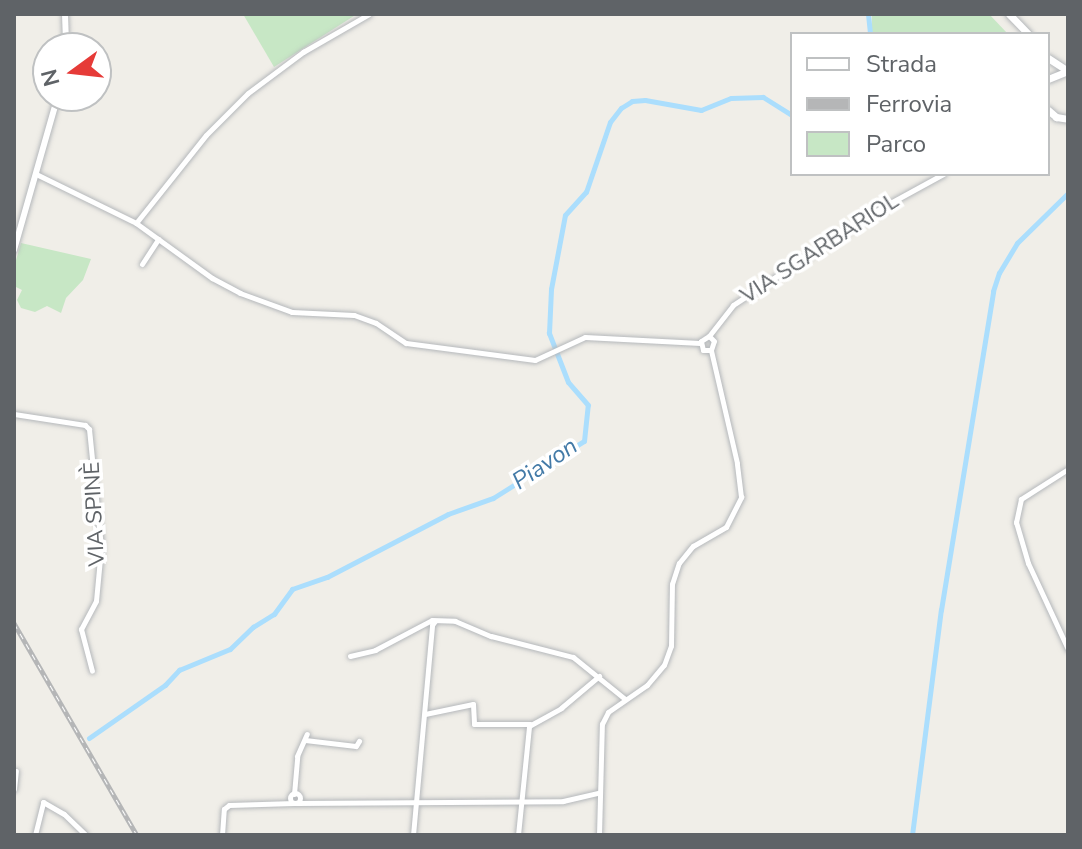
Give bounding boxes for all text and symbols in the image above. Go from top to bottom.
north arrow [32,32,112,112]
legend [790,32,1050,176]
text: Strada [866,48,937,80]
text: N [34,66,67,90]
text: Ferrovia [866,88,952,120]
text: Parco [866,128,926,160]
street label: VIA SGARBARIOL [736,188,904,310]
water label: Piavon [507,432,583,496]
street label: VIA SPINÈ [79,461,111,567]

